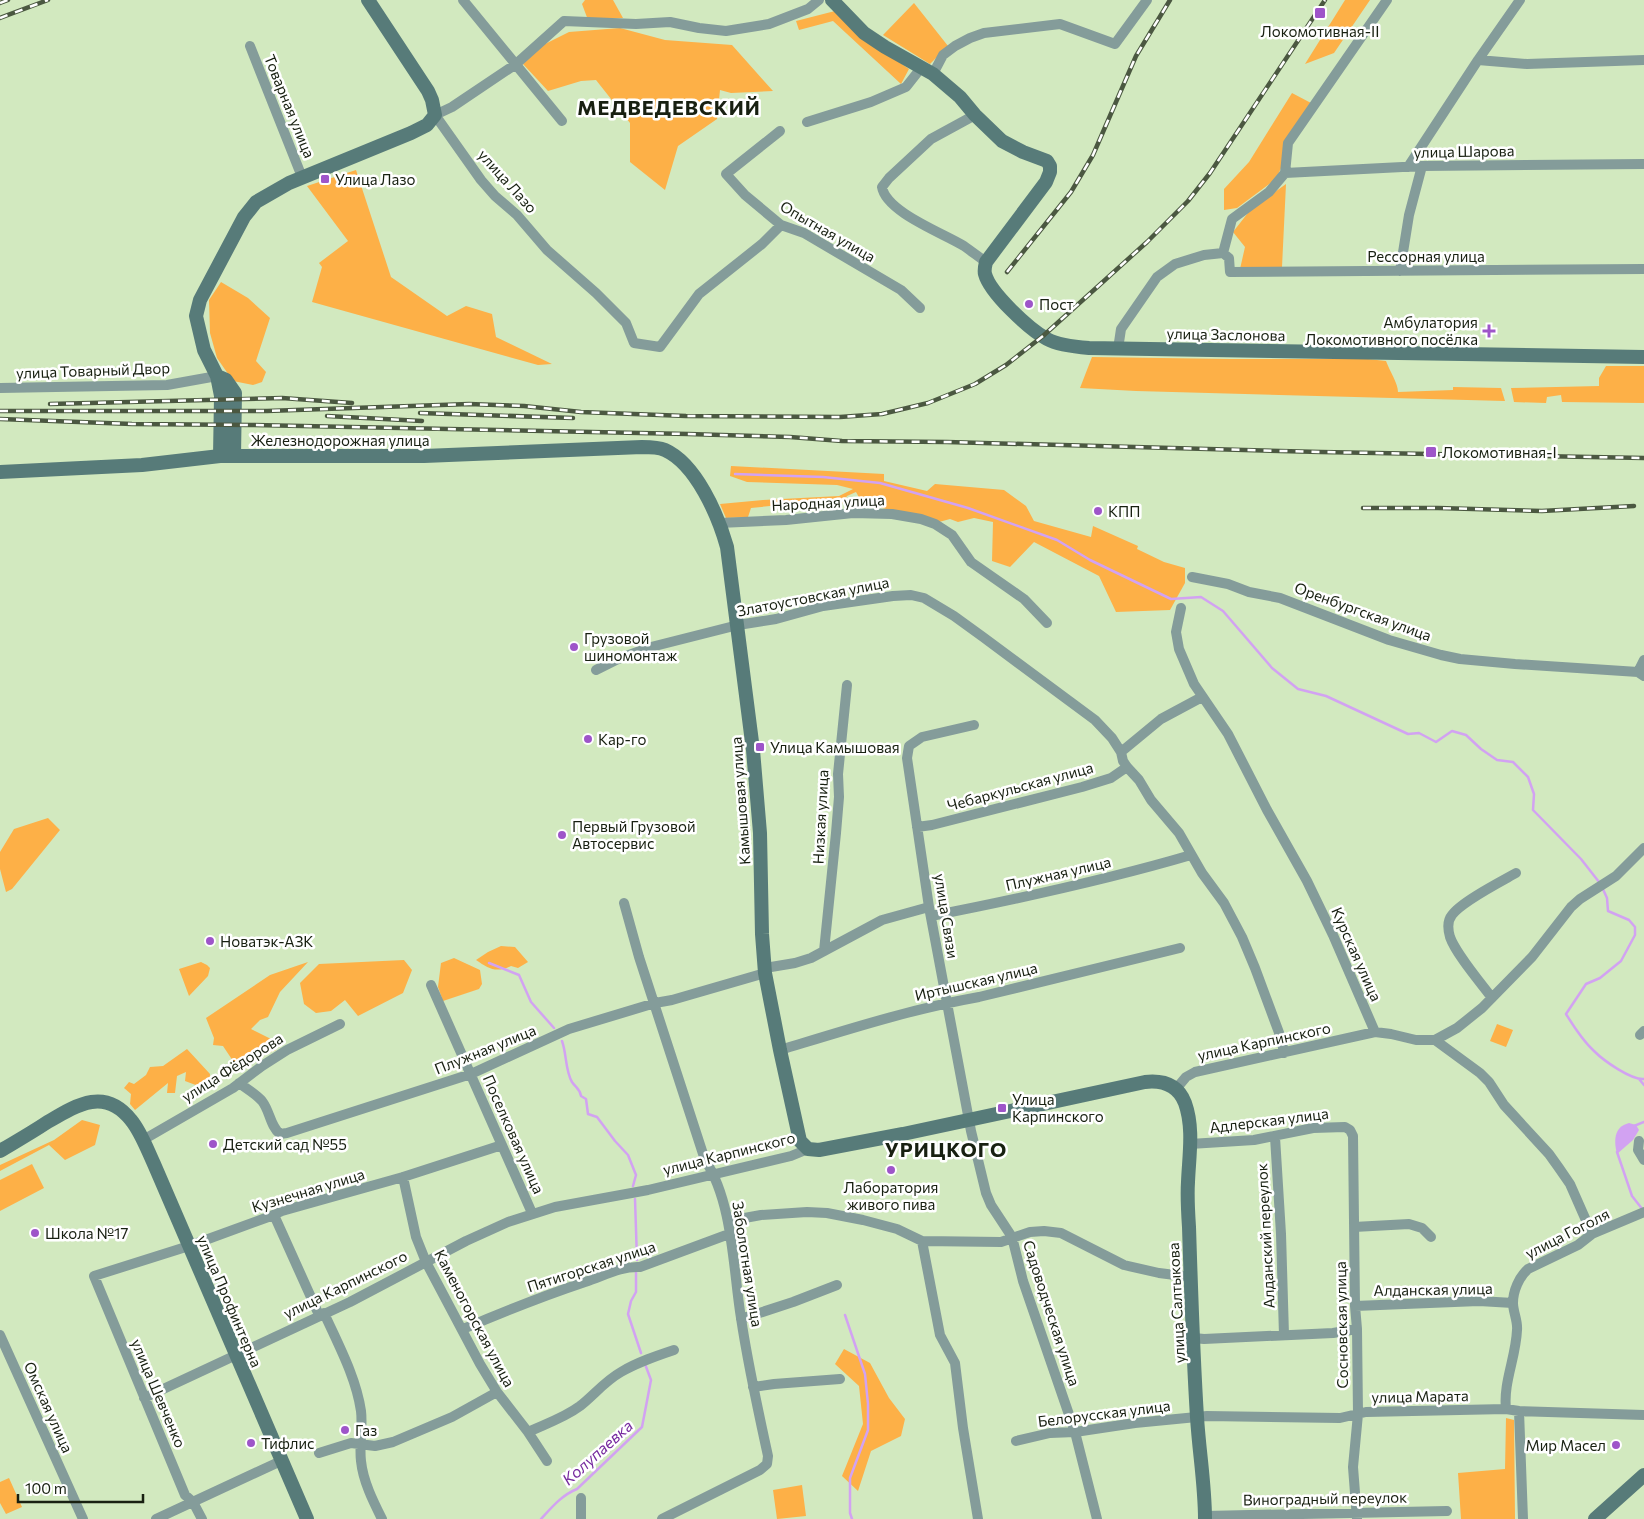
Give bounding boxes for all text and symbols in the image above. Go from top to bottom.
marker: Локомотивная-II [1313,6,1327,20]
place label: Локомотивная-II [1261,22,1379,40]
street label: Товарная улица [261,52,319,160]
district label: МЕДВЕДЕВСКИЙ [577,95,761,119]
street label: улица Шарова [1413,141,1515,161]
street label: улица Лазо [475,146,541,216]
place label: Улица Лазо [335,170,416,188]
marker: Улица Лазо [319,173,331,185]
street label: Опытная улица [777,196,879,266]
street label: Рессорная улица [1367,247,1485,265]
place label: Пост [1039,295,1074,313]
marker: Пост [1023,298,1035,310]
place label: Амбулатория Локомотивного посёлка [1305,313,1478,348]
street label: улица Заслонова [1167,324,1285,344]
marker: Амбулатория Локомотивного посёлка [1482,324,1496,338]
street label: улица Товарный Двор [16,358,170,382]
street label: Железнодорожная улица [250,431,430,449]
place label: Локомотивная-I [1442,443,1557,461]
marker: Локомотивная-I [1424,445,1438,459]
street label: Народная улица [771,490,885,514]
place label: КПП [1108,502,1140,520]
marker: КПП [1092,505,1104,517]
street label: Златоустовская улица [735,572,891,620]
street label: Оренбургская улица [1292,578,1434,644]
place label: Грузовой шиномонтаж [584,629,678,664]
marker: Грузовой шиномонтаж [568,641,580,653]
place label: Кар-го [598,730,646,748]
marker: Кар-го [582,733,594,745]
street label: Камышовая улица [727,736,753,866]
place label: Улица Камышовая [770,738,900,756]
marker: Улица Камышовая [754,741,766,753]
street label: Чебаркульская улица [945,758,1095,814]
street label: Низкая улица [809,769,831,865]
place label: Первый Грузовой Автосервис [572,817,696,852]
marker: Первый Грузовой Автосервис [556,829,568,841]
street label: Плужная улица [1004,852,1112,894]
street label: улица Связи [931,872,963,960]
street label: Курская улица [1328,904,1386,1004]
place label: Новатэк-АЗК [220,932,313,950]
marker: Новатэк-АЗК [204,935,216,947]
street label: Иртышская улица [913,958,1039,1004]
street label: улица Карпинского [1196,1018,1332,1064]
street label: Плужная улица [432,1020,538,1078]
street label: улица Фёдорова [178,1029,286,1105]
street label: Поселковая улица [480,1072,548,1196]
place label: Улица Карпинского [1012,1090,1104,1125]
marker: Улица Карпинского [996,1102,1008,1114]
street label: Адлерская улица [1208,1104,1330,1136]
street label: улица Карпинского [661,1128,797,1178]
place label: Детский сад №55 [223,1135,347,1153]
district label: УРИЦКОГО [885,1137,1007,1161]
marker: Детский сад №55 [207,1138,219,1150]
street label: Алданский переулок [1252,1163,1278,1309]
street label: Кузнечная улица [249,1164,367,1216]
marker: Лаборатория живого пива [885,1164,897,1176]
place label: Лаборатория живого пива [844,1178,938,1213]
street label: Заболотная улица [729,1200,767,1328]
street label: улица Гоголя [1522,1204,1612,1262]
place label: Школа №17 [45,1224,129,1242]
marker: Школа №17 [29,1227,41,1239]
street label: улица Профинтерна [194,1232,266,1370]
street label: Пятигорская улица [525,1237,657,1295]
street label: Садоводческая улица [1020,1238,1084,1388]
street label: улица Салтыкова [1164,1242,1188,1364]
street label: улица Карпинского [280,1246,410,1322]
street label: Каменогорская улица [431,1246,519,1390]
street label: Сосновская улица [1331,1261,1351,1389]
street label: Алданская улица [1373,1279,1493,1299]
street label: улица Шевченко [128,1336,190,1450]
street label: Омская улица [21,1359,77,1455]
street label: улица Марата [1371,1386,1469,1406]
street label: Белорусская улица [1037,1396,1171,1430]
water label: Колупаевка [558,1415,636,1489]
place label: Газ [355,1421,377,1439]
marker: Газ [339,1424,351,1436]
place label: Тифлис [261,1434,314,1452]
place label: Мир Масел [1525,1436,1606,1454]
marker: Тифлис [245,1437,257,1449]
marker: Мир Масел [1610,1439,1622,1451]
scale bar [18,1472,142,1504]
text: 100 m [25,1479,67,1497]
street label: Виноградный переулок [1243,1488,1407,1508]

